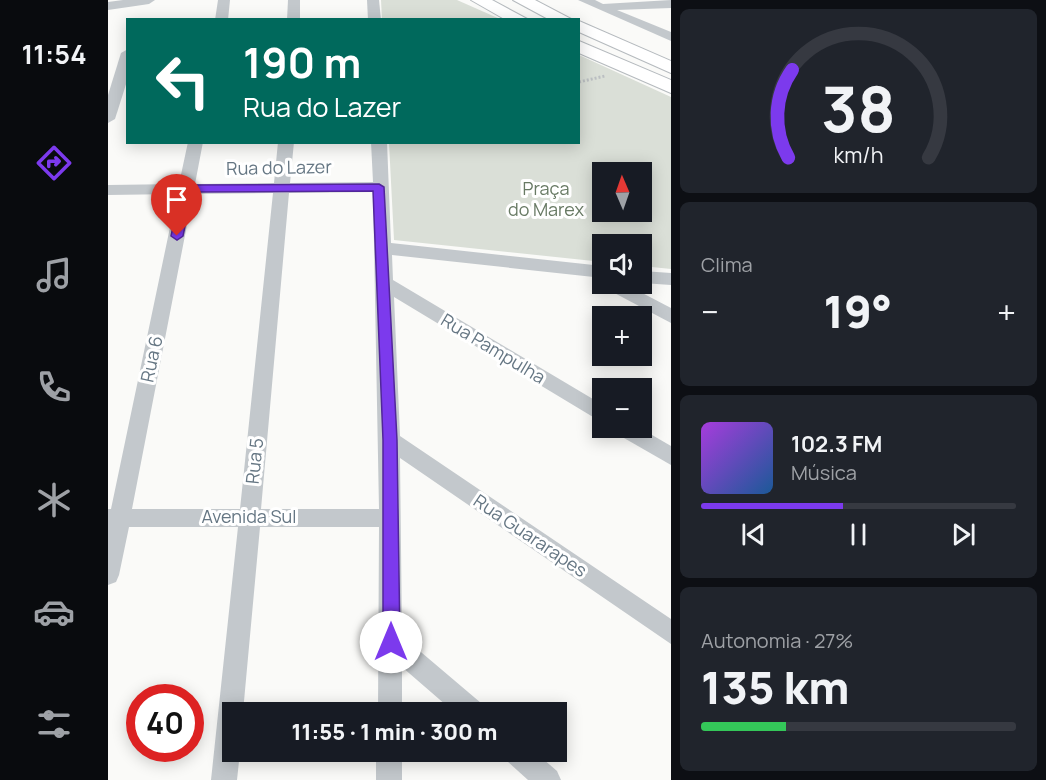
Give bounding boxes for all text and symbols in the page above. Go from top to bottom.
text: 190 m [243,33,361,91]
text: 11:54 [21,35,87,72]
icon: left [144,42,222,120]
text: 38 [821,65,896,151]
text: Rua do Lazer [243,88,401,125]
text: km/h [834,140,883,169]
icon: directions [33,142,75,184]
street label: Rua do Lazer [226,154,332,180]
north arrow [592,162,652,222]
map controls [592,162,652,438]
pin [151,174,202,236]
park label: Praça do Marex [508,176,585,221]
icon: arrive [160,183,193,216]
button: sound [592,234,652,294]
text: Clima [701,251,753,278]
icon: music [33,254,75,296]
text: 19° [824,280,892,342]
text: − [701,289,719,334]
text: + [997,289,1016,334]
button: + [592,306,652,366]
street label: Rua Pampulha [437,308,550,389]
street label: Rua 6 [134,333,168,384]
icon: phone [33,366,75,408]
button: − [592,378,652,438]
text: 102.3 FM [791,429,882,459]
street label: Rua 5 [240,437,268,485]
text: Música [791,459,857,486]
icon: climate [33,479,75,521]
street label: Rua Guararapes [469,488,592,582]
street label: Avenida Sul [202,504,296,528]
icon: previous [737,518,770,551]
icon: pause [842,518,875,551]
icon: next [947,518,980,551]
icon: car [33,591,75,633]
position arrow [359,610,423,674]
text: Autonomia · 27% [701,627,853,654]
text: 135 km [701,656,850,718]
speed limit sign: 40 [126,684,204,762]
icon: filters [33,703,75,745]
text: 11:55 · 1 min · 300 m [292,717,497,747]

